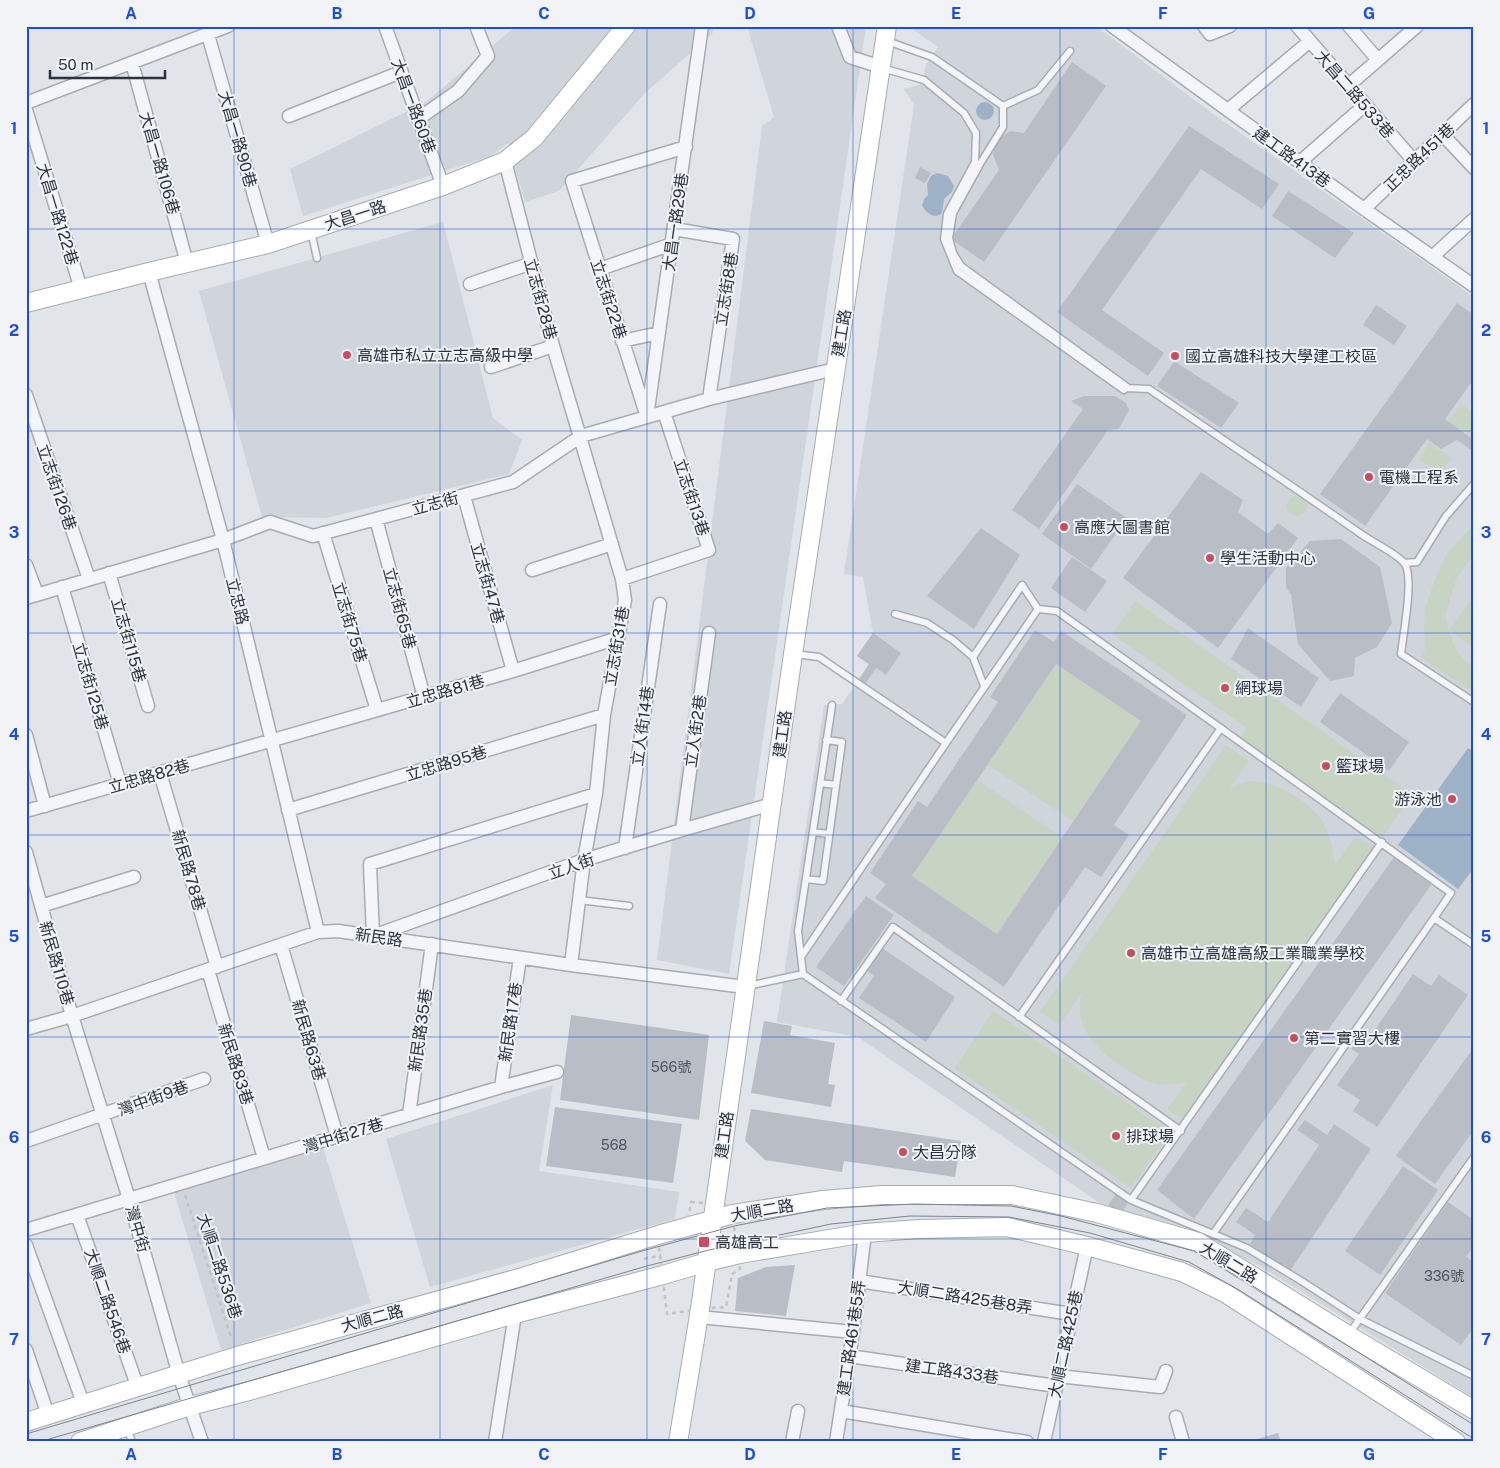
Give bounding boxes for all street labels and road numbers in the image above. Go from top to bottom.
street label: 大昌二路533巷 [1311,46,1398,142]
street label: 大昌一路60巷 [388,56,439,156]
street label: 大昌一路90巷 [215,89,260,190]
street label: 大昌一路106巷 [136,109,183,217]
street label: 正忠路451巷 [1380,119,1459,196]
street label: 建工路413巷 [1249,123,1334,192]
street label: 大昌一路122巷 [33,161,82,267]
street label: 大昌一路29巷 [659,171,692,273]
street label: 大昌一路 [322,197,389,234]
street label: 立志街8巷 [711,251,742,327]
street label: 立志街28巷 [520,256,561,342]
street label: 立志街22巷 [587,257,630,342]
street label: 建工路 [828,308,855,358]
street label: 立志街126巷 [33,442,80,533]
street label: 立志街13巷 [670,456,713,538]
street label: 立志街 [409,488,461,519]
street label: 立志街47巷 [467,540,508,626]
street label: 立志街65巷 [379,565,420,651]
street label: 立忠路 [222,576,253,627]
street label: 立志街75巷 [328,579,371,665]
street label: 立志街115巷 [107,596,150,685]
street label: 立志街31巷 [600,605,633,687]
street label: 立志街125巷 [69,640,112,732]
street label: 立忠路81巷 [404,671,487,712]
street label: 立人街14巷 [627,685,658,767]
street label: 立人街2巷 [681,693,710,769]
street label: 建工路 [770,709,795,759]
street label: 立忠路95巷 [403,742,489,785]
street label: 立忠路82巷 [106,756,192,797]
street label: 新民路78巷 [168,827,209,913]
street label: 立人街 [545,850,597,883]
street label: 新民路110巷 [35,919,78,1007]
street label: 新民路 [354,925,404,950]
street label: 新民路17巷 [496,981,525,1063]
street label: 新民路35巷 [405,987,436,1073]
street label: 新民路63巷 [288,997,329,1083]
street label: 新民路83巷 [214,1021,257,1107]
street label: 灣中街9巷 [115,1077,191,1120]
street label: 建工路 [712,1110,737,1160]
street label: 灣中街27巷 [301,1114,386,1157]
street label: 大順二路 [729,1196,795,1225]
street label: 灣中街 [122,1203,153,1255]
street label: 大順二路536巷 [193,1211,246,1321]
street label: 大順二路 [1196,1238,1261,1287]
street label: 大順二路546巷 [81,1246,134,1356]
street label: 大順二路425巷8弄 [896,1277,1034,1318]
street label: 建工路461巷5弄 [834,1279,869,1397]
street label: 大順二路425巷 [1045,1288,1086,1400]
street label: 大順二路 [339,1301,406,1336]
street label: 建工路433巷 [904,1356,1000,1387]

